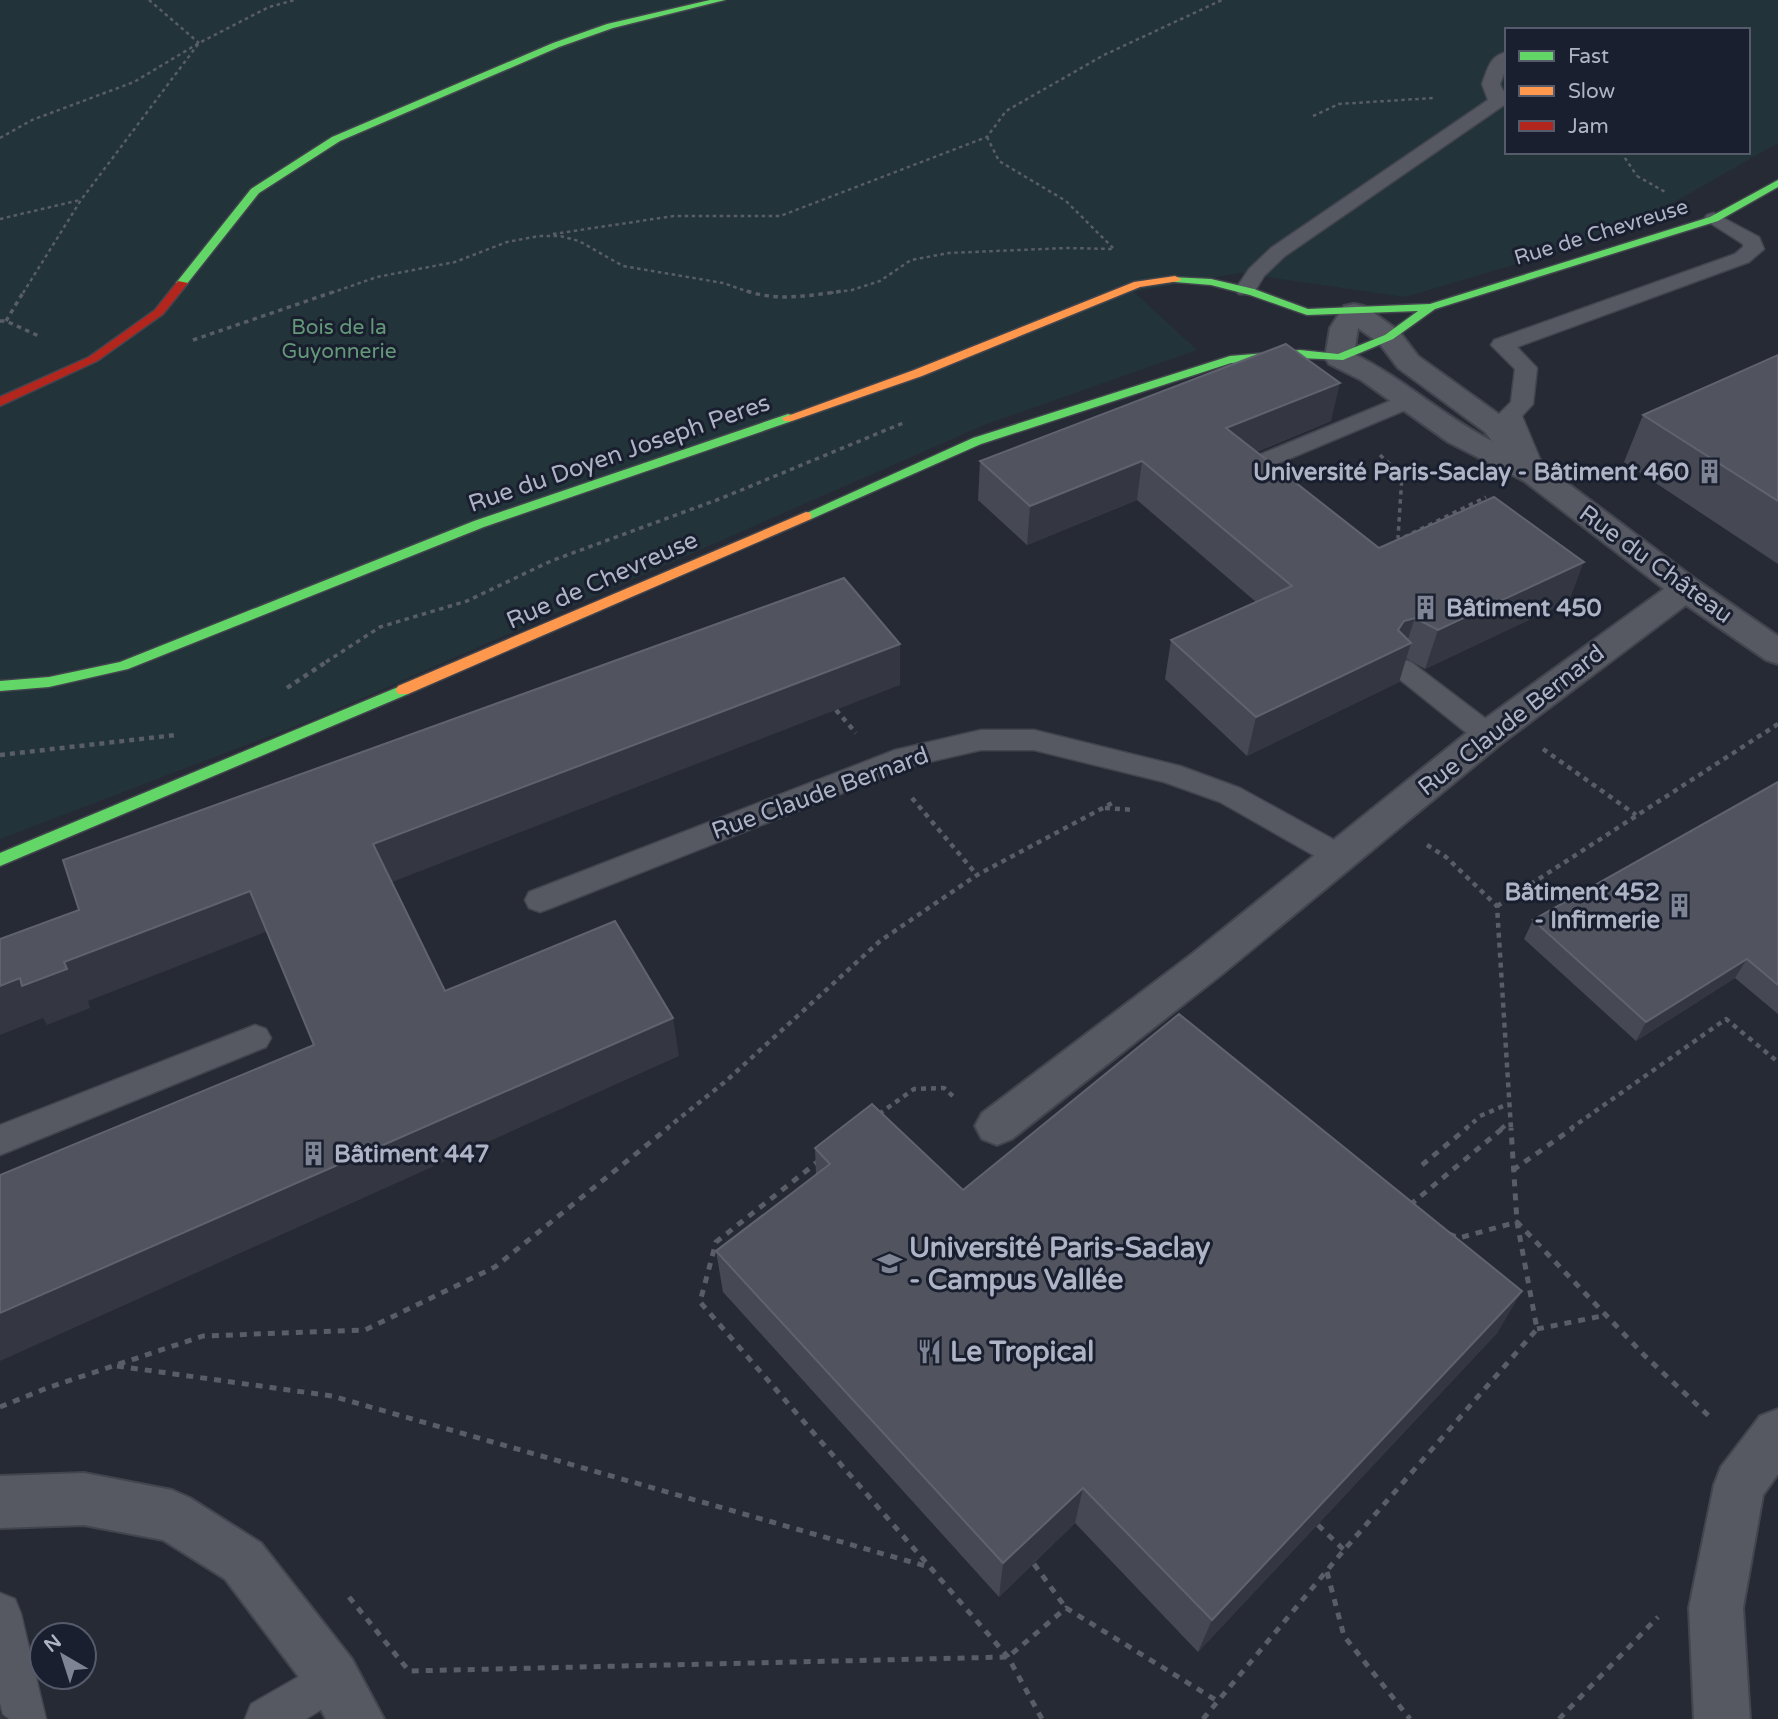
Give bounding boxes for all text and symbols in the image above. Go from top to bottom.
legend [1505,28,1750,154]
text: Fast [1568,44,1609,69]
text: Slow [1568,79,1616,104]
text: Jam [1568,114,1609,139]
street label: Rue de Chevreuse [1511,194,1691,271]
park label: Bois de la Guyonnerie [281,315,397,364]
street label: Rue du Doyen Joseph Peres [465,388,774,519]
place label: Université Paris-Saclay - Bâtiment 460 [1253,458,1689,487]
building icon: Université Paris-Saclay - Bâtiment 460 [1695,458,1723,486]
street label: Rue du Château [1573,499,1738,630]
street label: Rue de Chevreuse [502,525,702,636]
building icon: Bâtiment 450 [1412,594,1440,622]
place label: Bâtiment 450 [1446,594,1602,623]
street label: Rue Claude Bernard [1412,639,1610,802]
street label: Rue Claude Bernard [708,741,933,846]
place label: Bâtiment 452 - Infirmerie [1504,878,1660,935]
building icon: Bâtiment 452 - Infirmerie [1666,892,1694,920]
building icon: Bâtiment 447 [300,1140,328,1168]
place label: Bâtiment 447 [334,1140,490,1169]
place label: Université Paris-Saclay - Campus Vallée [909,1231,1210,1297]
school or university icon: Université Paris-Saclay - Campus Vallée [875,1249,903,1277]
place label: Le Tropical [950,1335,1094,1369]
restaurant icon: Le Tropical [916,1337,944,1365]
north arrow [28,1621,98,1691]
text: N [40,1630,66,1657]

